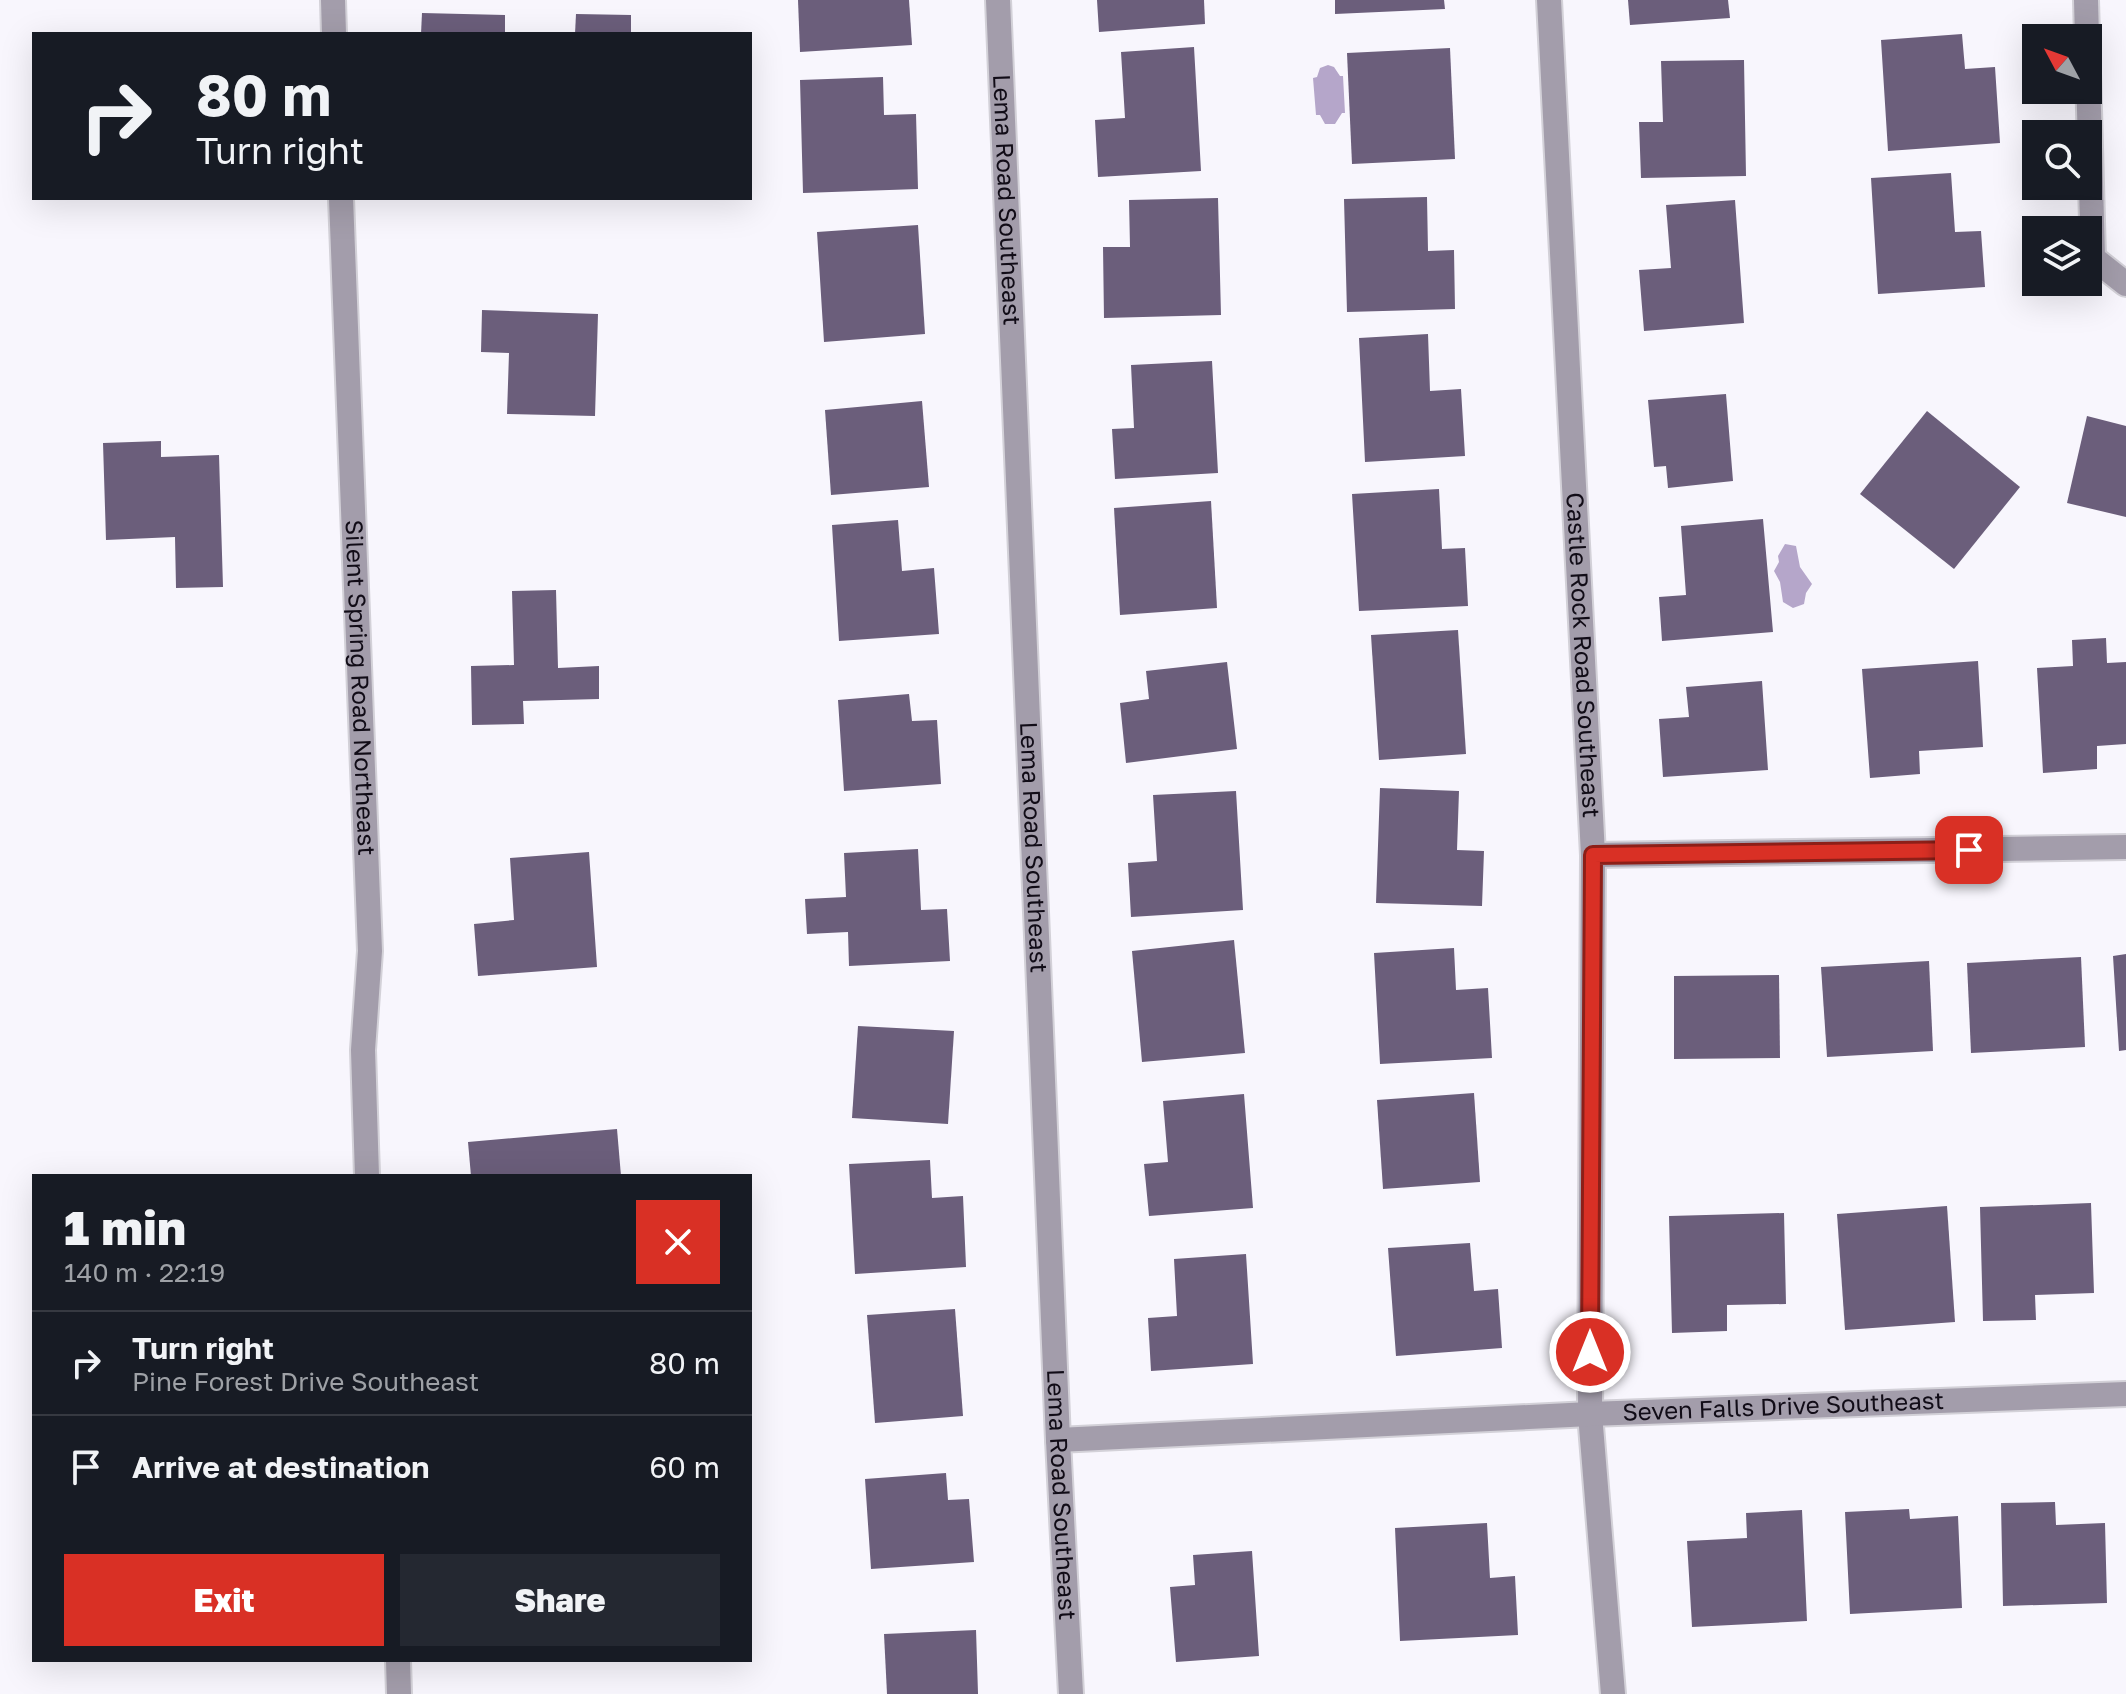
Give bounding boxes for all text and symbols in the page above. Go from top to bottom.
north arrow [2022,24,2102,104]
map controls [2022,24,2102,296]
text: 80 m [196,61,331,128]
icon: right [64,64,168,168]
street label: Lema Road Southeast [988,74,1028,326]
button: search [2022,120,2102,200]
text: Turn right [196,129,364,172]
button: layers [2022,216,2102,296]
street label: Castle Rock Road Southeast [1561,491,1607,819]
street label: Silent Spring Road Northeast [340,519,382,856]
street label: Lema Road Southeast [1015,721,1055,973]
pin [1935,816,2003,884]
icon: arrive [1947,828,1991,872]
text: 1 min [64,1198,186,1256]
button: close [636,1200,720,1284]
text: 140 m · 22:19 [64,1257,225,1288]
position arrow [1548,1310,1632,1394]
text: Turn right [132,1330,274,1366]
icon: right [64,1341,108,1385]
text: 80 m [649,1345,720,1381]
text: Pine Forest Drive Southeast [132,1366,479,1397]
street label: Lema Road Southeast [1042,1368,1083,1621]
street label: Seven Falls Drive Southeast [1622,1385,1945,1426]
icon: arrive [64,1445,108,1489]
text: Arrive at destination [132,1449,429,1485]
text: 60 m [649,1449,720,1485]
button: Exit [64,1554,384,1646]
button: Share [400,1554,720,1646]

